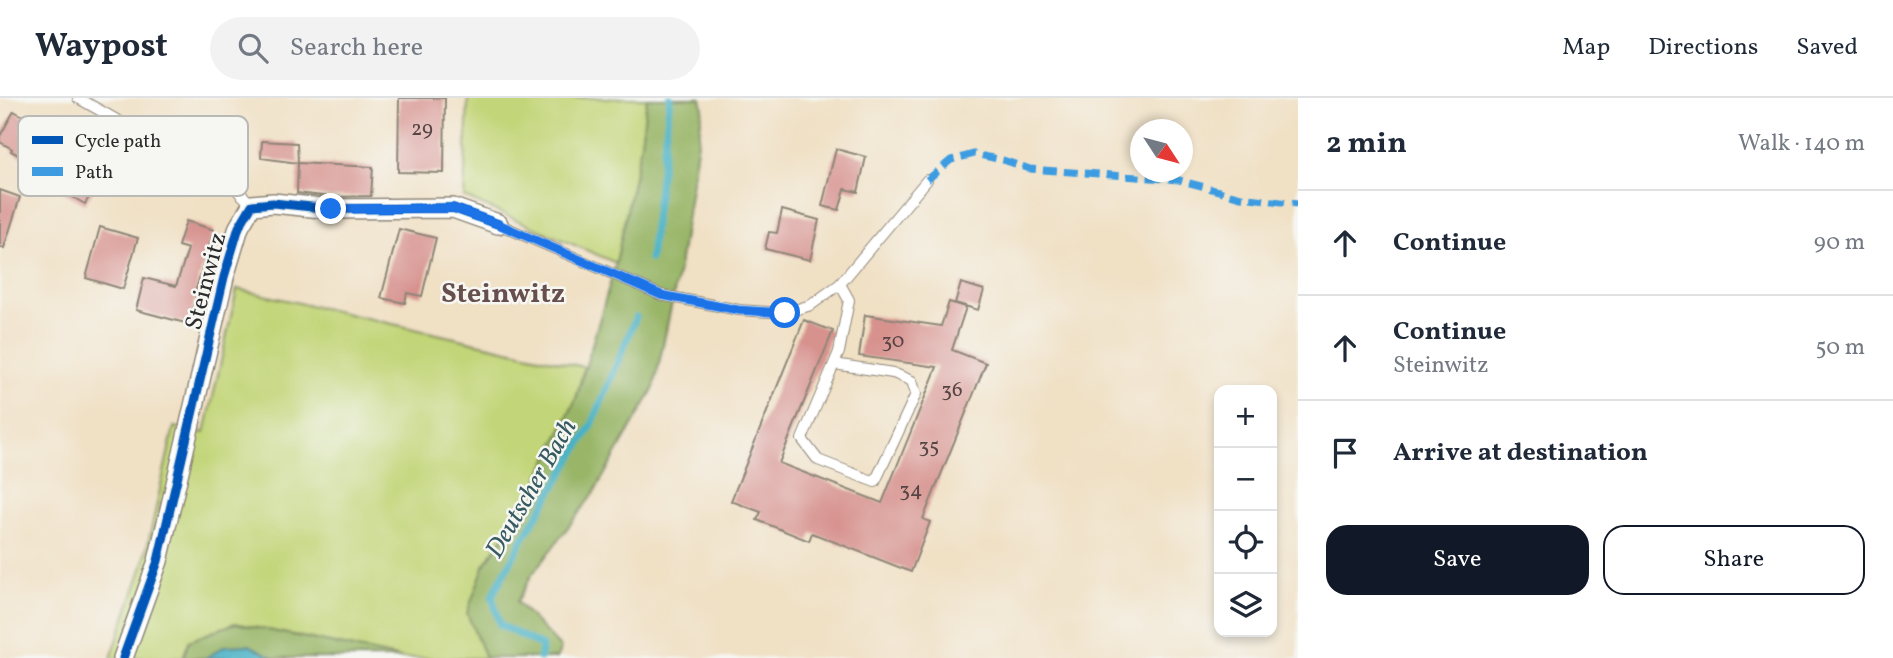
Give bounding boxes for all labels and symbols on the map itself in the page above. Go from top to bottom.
house number: 29 [411,115,433,144]
legend [18,116,248,196]
north arrow [1130,119,1193,182]
text: Cycle path [75,129,161,155]
text: Path [75,160,113,186]
route end [315,193,346,224]
street label: Steinwitz [178,229,236,334]
district label: Steinwitz [441,275,565,314]
route start [769,297,800,328]
house number: 30 [882,327,904,356]
house number: 36 [941,376,963,405]
water label: Deutscher Bach [477,413,586,565]
house number: 35 [919,432,939,461]
house number: 34 [899,476,923,505]

